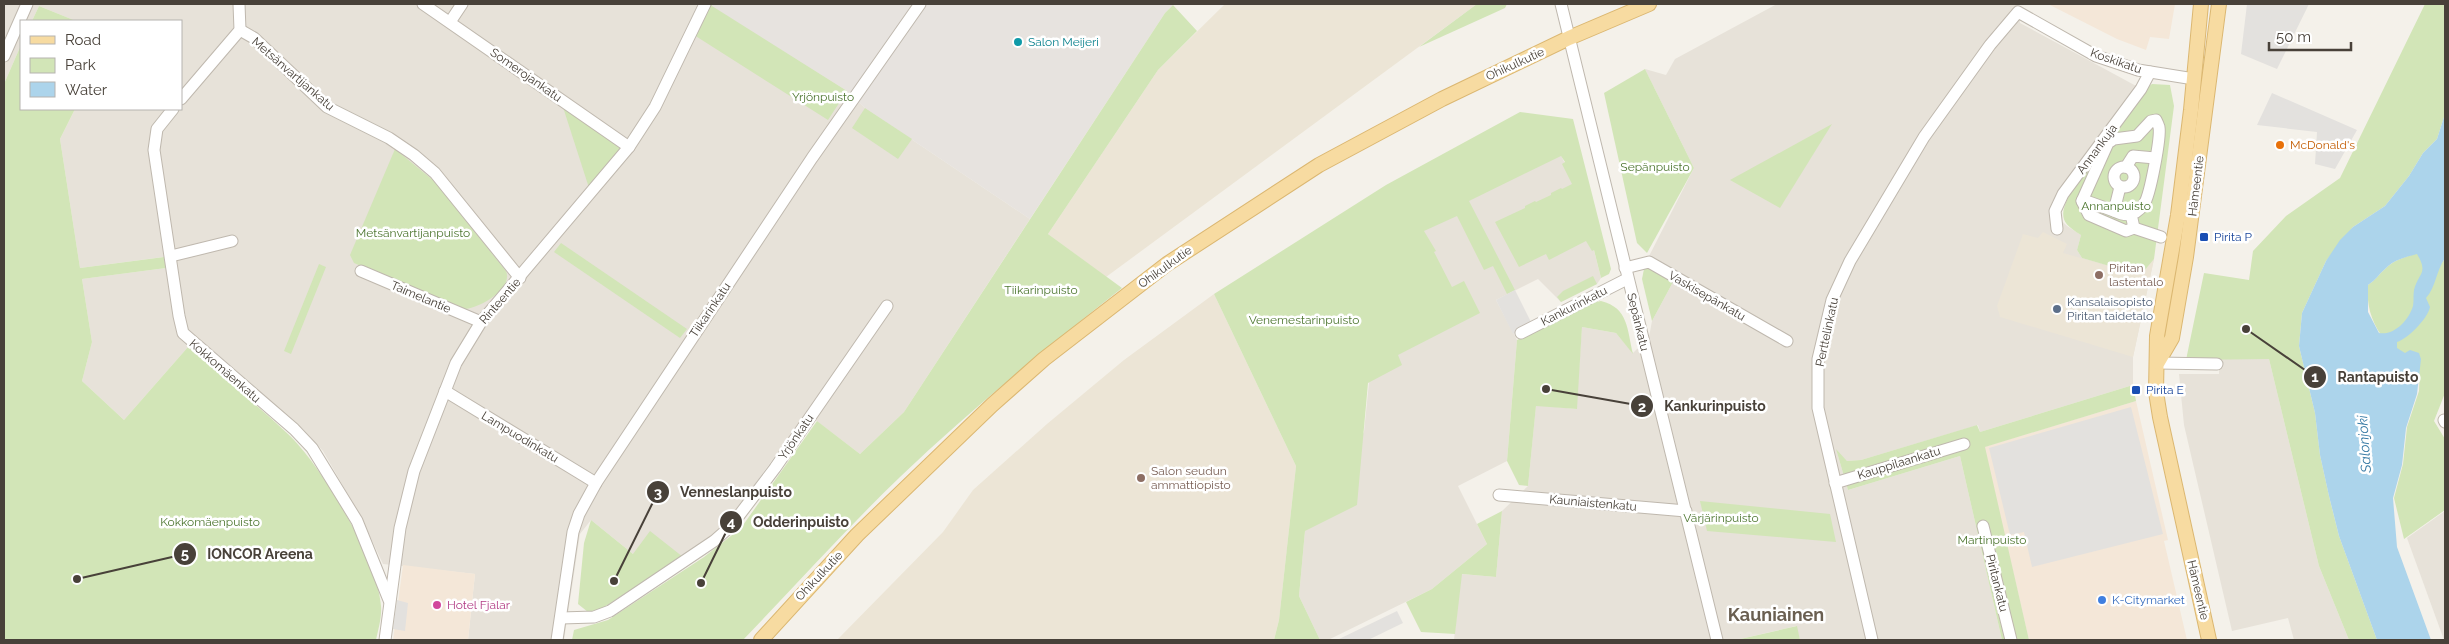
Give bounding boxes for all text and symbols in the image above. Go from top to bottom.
legend [20,20,182,110]
scale bar [2269,20,2352,52]
text: 50 m [2276,28,2311,46]
text: Road [65,31,101,49]
street label: Metsänvartijankatu [249,34,337,114]
place label: Salon Meijeri [1028,35,1099,49]
marker: Salon Meijeri [1012,36,1024,48]
street label: Ohikulkutie [1484,44,1546,84]
street label: Somerojankatu [488,45,564,105]
street label: Koskikatu [2089,46,2143,76]
text: Park [65,56,96,74]
text: Water [65,81,108,99]
park label: Yrjönpuisto [792,90,854,104]
street label: Annankuja [2074,121,2120,177]
place label: McDonald's [2290,138,2355,152]
marker: McDonald's [2274,139,2286,151]
street label: Hämeentie [2185,155,2207,217]
park label: Sepänpuisto [1620,160,1690,174]
park label: Annanpuisto [2081,199,2151,213]
park label: Metsänvartijanpuisto [356,226,470,240]
place label: Pirita P [2214,230,2253,244]
marker: Pirita P [2198,231,2210,243]
street label: Ohikulkutie [1136,243,1194,291]
place label: Piritan lastentalo [2109,261,2163,289]
street label: Vaskisepänkatu [1666,268,1748,324]
marker: Piritan lastentalo [2093,269,2105,281]
street label: Rinteentie [476,275,524,327]
street label: Taimelantie [389,278,453,316]
street label: Tiikarinkatu [687,280,733,340]
park label: Tiikarinpuisto [1004,283,1078,297]
street label: Kankurinkatu [1539,283,1609,329]
street label: Sepänkatu [1624,292,1652,352]
place label: Kansalaisopisto Piritan taidetalo [2067,295,2153,323]
street label: Perttelinkatu [1813,296,1841,368]
marker: Kansalaisopisto Piritan taidetalo [2051,303,2063,315]
park label: Venemestarinpuisto [1249,313,1359,327]
street label: Kokkomäenkatu [187,336,263,406]
callout: Rantapuisto [2302,362,2428,391]
text: 1 [2311,368,2319,386]
text: Rantapuisto [2338,369,2419,385]
place label: Pirita E [2146,383,2184,397]
marker: Pirita E [2130,384,2142,396]
callout: Kankurinpuisto [1629,392,1776,421]
text: 2 [1638,398,1646,416]
text: Kankurinpuisto [1664,398,1766,414]
street label: Lampuodinkatu [479,409,561,465]
street label: Yrjönkatu [776,412,816,462]
water label: Salonjoki [2354,414,2374,474]
street label: Kauppilaankatu [1856,444,1942,482]
place label: Salon seudun ammattiopisto [1151,464,1231,492]
marker: Salon seudun ammattiopisto [1135,472,1147,484]
callout: Venneslanpuisto [645,478,802,507]
text: 3 [654,484,662,502]
text: Venneslanpuisto [680,484,792,500]
street label: Kauniaistenkatu [1549,492,1637,514]
callout: Odderinpuisto [718,508,860,537]
park label: Värjärinpuisto [1683,511,1759,525]
text: 4 [727,513,736,531]
text: Odderinpuisto [753,514,850,530]
park label: Kokkomäenpuisto [160,515,260,529]
park label: Martinpuisto [1958,533,2026,547]
callout: IONCOR Areena [172,539,323,568]
text: 5 [181,545,189,563]
text: IONCOR Areena [207,546,313,562]
street label: Ohikulkutie [793,548,845,604]
street label: Piritankatu [1983,553,2011,613]
street label: Hämeentie [2184,559,2212,621]
place label: K-Citymarket [2112,593,2185,607]
marker: K-Citymarket [2096,594,2108,606]
place label: Hotel Fjalar [447,598,511,612]
marker: Hotel Fjalar [431,599,443,611]
district label: Kauniainen [1728,604,1824,625]

